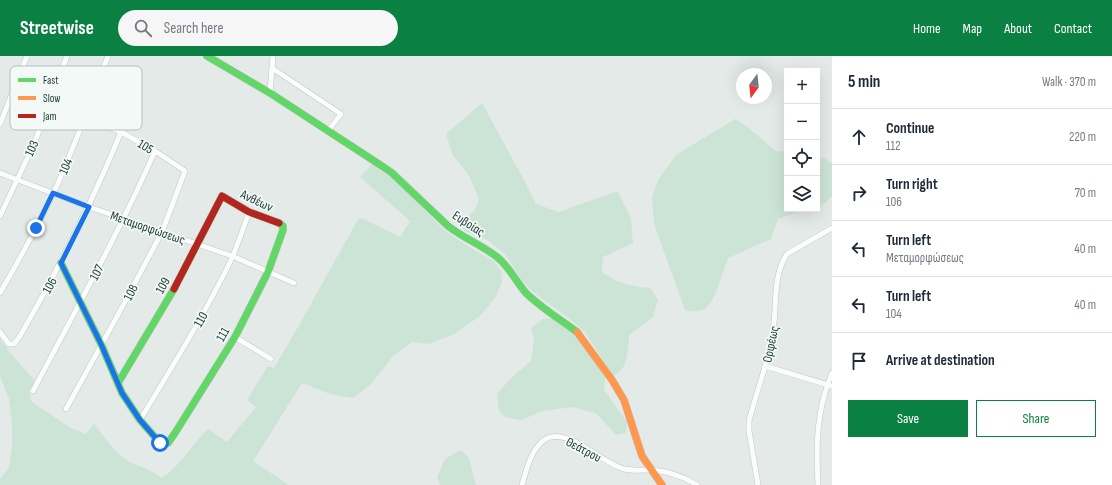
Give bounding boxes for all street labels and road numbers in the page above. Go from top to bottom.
street label: 105 [135,136,156,158]
street label: 103 [21,138,42,159]
street label: 104 [55,155,77,177]
street label: Ανθέων [237,186,275,215]
street label: Ευβοίας [449,207,488,240]
street label: Μεταμορφώσεως [108,208,187,248]
street label: 107 [86,261,108,283]
street label: 106 [39,274,61,296]
street label: 109 [152,274,174,296]
street label: 108 [120,281,142,303]
street label: 110 [190,309,212,330]
street label: 111 [213,324,233,344]
street label: Ορφέως [759,324,783,364]
street label: Θεάτρου [563,434,604,466]

